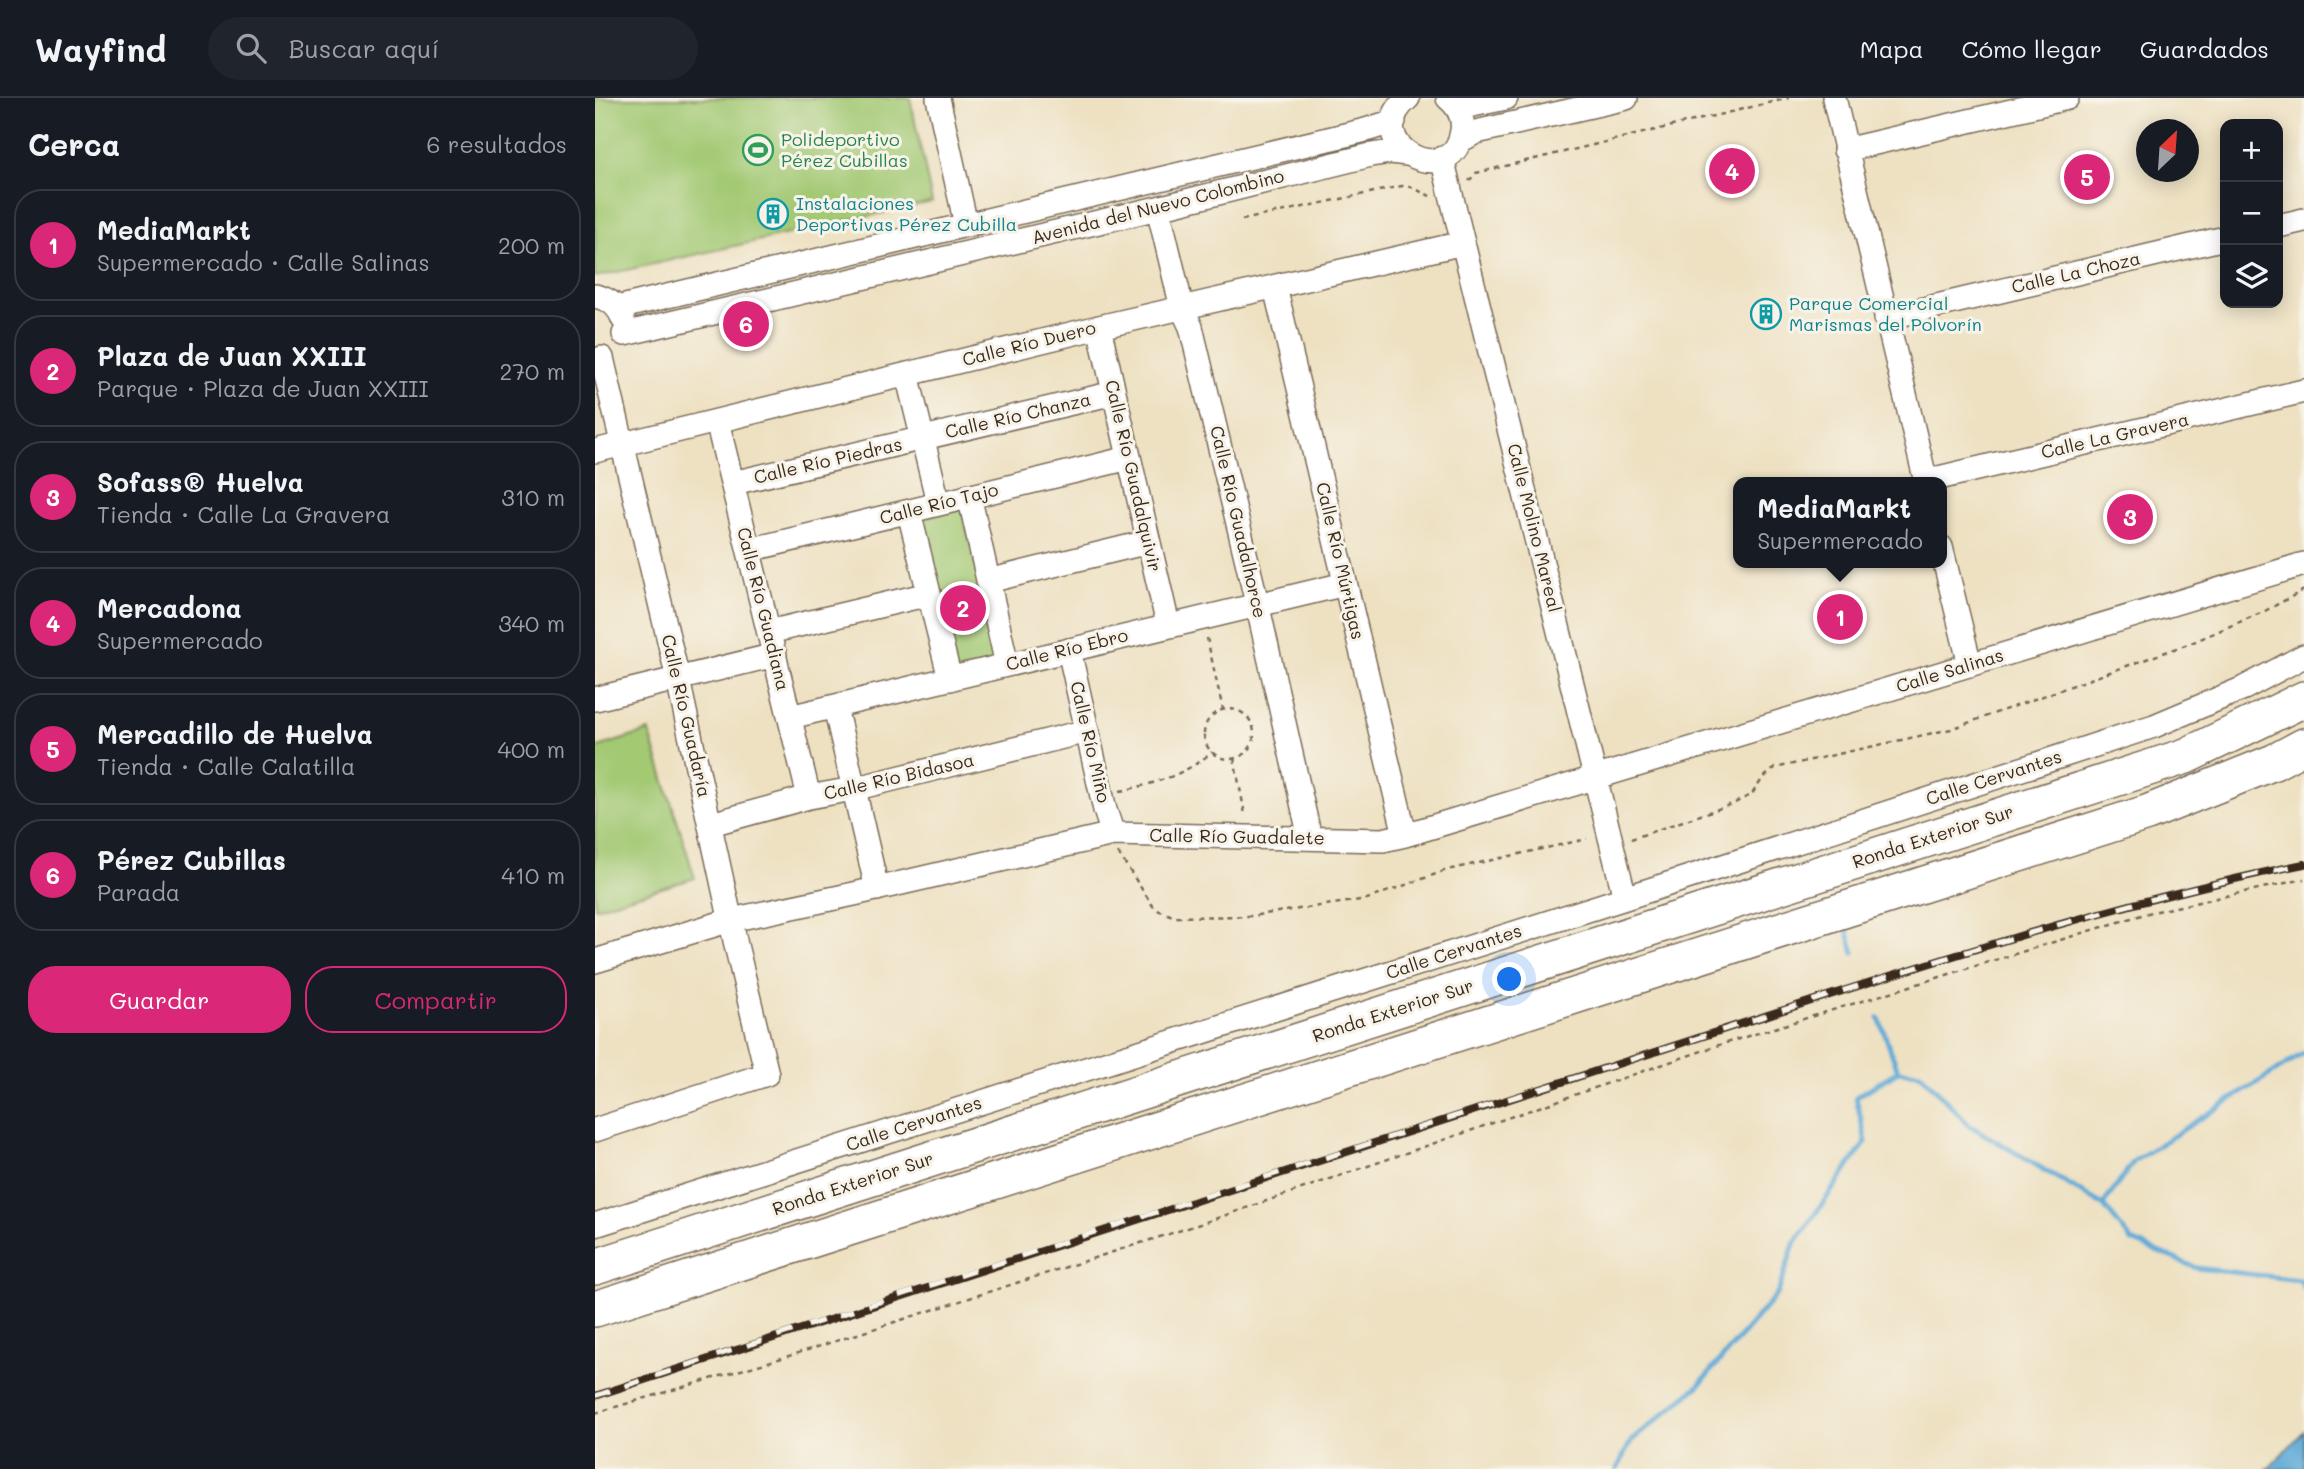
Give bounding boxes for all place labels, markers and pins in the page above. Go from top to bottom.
place label: Polideportivo Pérez Cubillas [781,127,908,172]
sports icon: Polideportivo Pérez Cubillas [741,133,775,167]
pin: 4 [1709,145,1755,197]
pin: 5 [2064,151,2110,203]
place label: Instalaciones Deportivas Pérez Cubilla [796,191,1017,236]
building icon: Instalaciones Deportivas Pérez Cubilla [756,197,790,231]
place label: Parque Comercial Marismas del Polvorín [1789,291,1982,336]
building icon: Parque Comercial Marismas del Polvorín [1749,297,1783,331]
pin: 6 [723,298,769,350]
pin: 3 [2107,491,2153,543]
pin: 2 [940,582,986,634]
pin: 1 [1817,591,1863,643]

